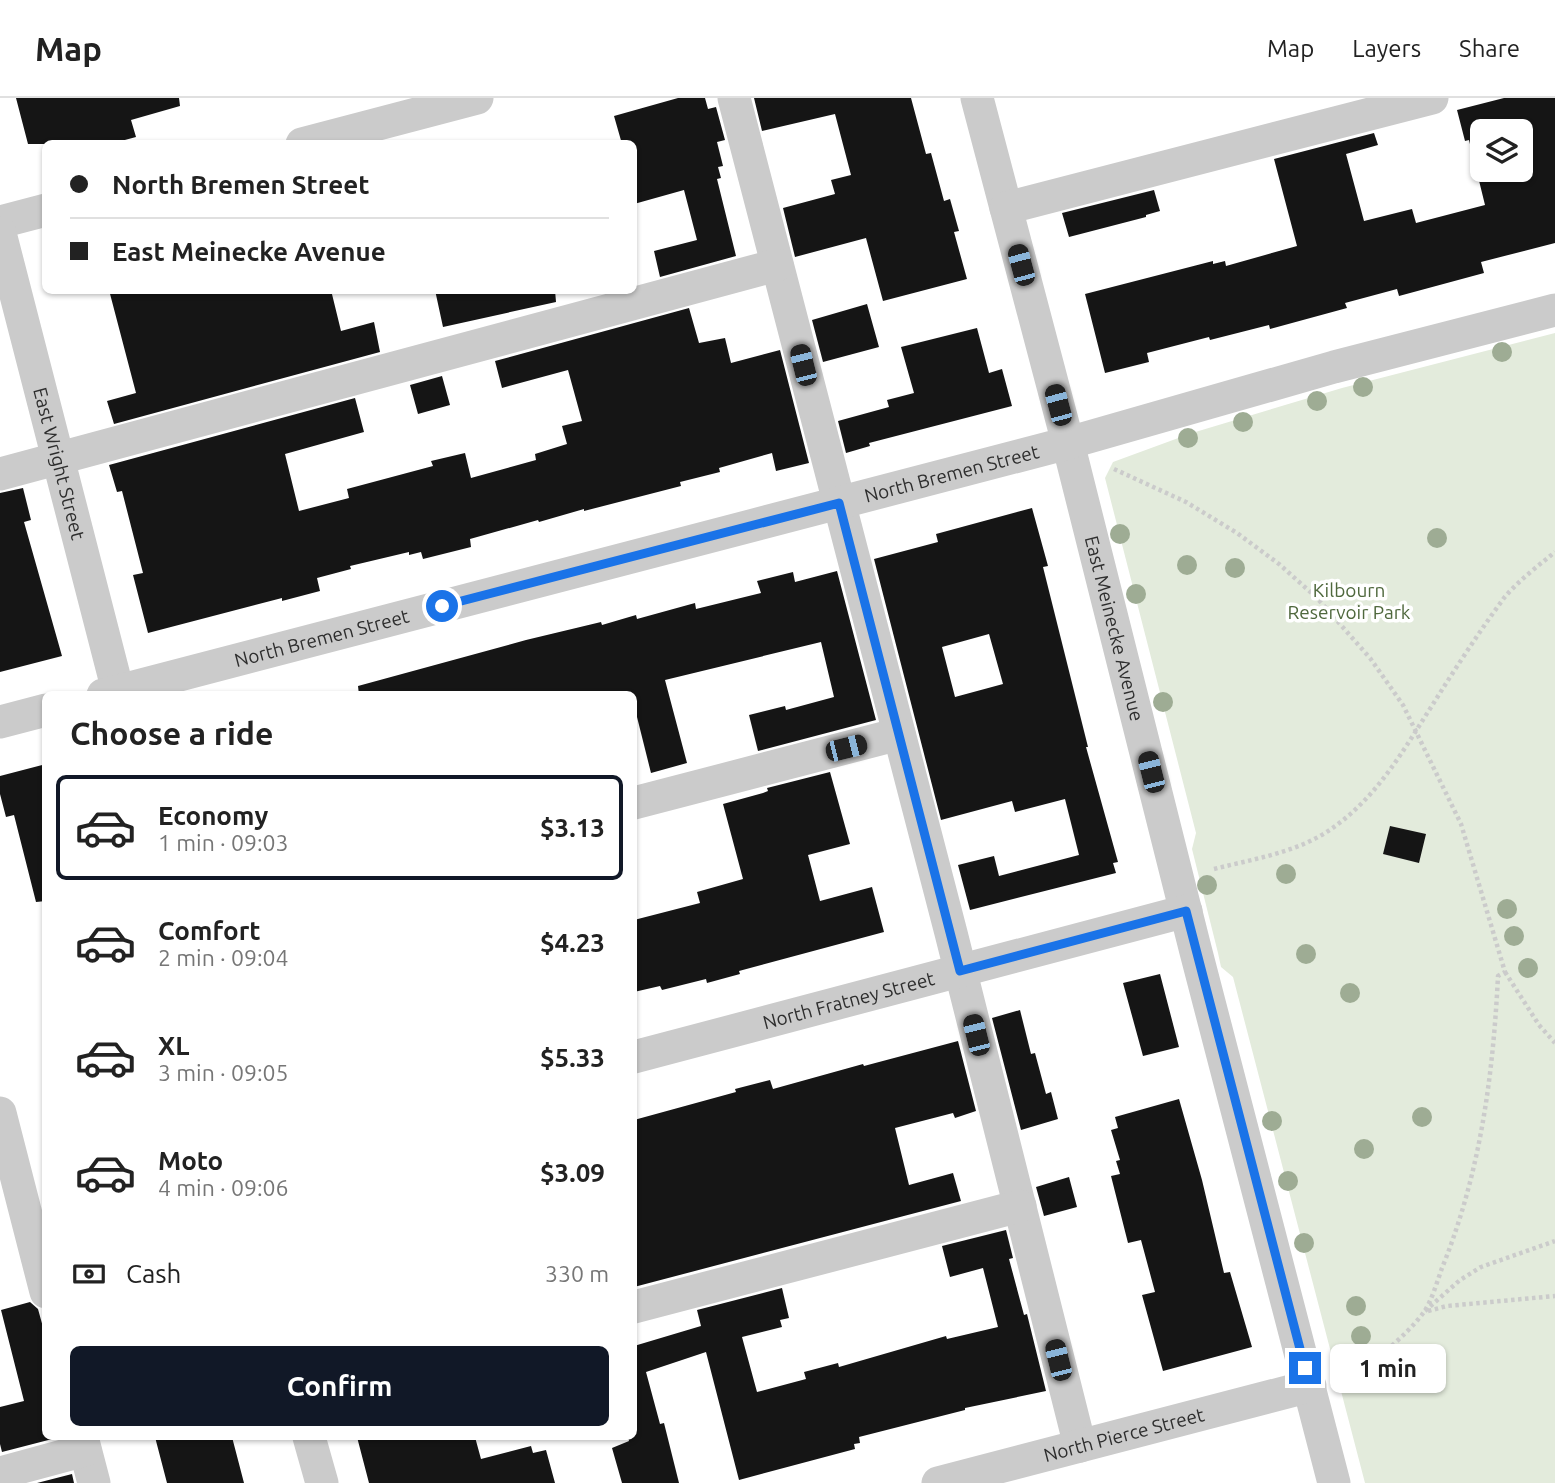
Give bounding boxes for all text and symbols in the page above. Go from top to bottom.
text: Map [35,30,102,67]
text: Map [1267,35,1314,62]
text: Layers [1352,35,1421,62]
text: Share [1459,35,1520,62]
map controls [1470,119,1533,182]
button: layers [1470,119,1533,182]
text: North Bremen Street [112,170,369,199]
text: East Meinecke Avenue [112,237,386,266]
car [1006,242,1037,288]
car [788,342,819,388]
car [1043,382,1074,428]
street label: East Wright Street [29,385,90,542]
street label: North Bremen Street [862,440,1042,507]
street label: East Meinecke Avenue [1081,533,1149,724]
park label: Kilbourn Reservoir Park [1288,579,1411,623]
route start [426,590,458,622]
street label: North Bremen Street [232,604,412,671]
text: Choose a ride [70,715,273,751]
car [824,733,869,763]
car [1136,749,1167,795]
icon: car [74,796,137,859]
text: Economy [158,801,268,830]
text: $3.13 [540,813,605,842]
text: 1 min · 09:03 [158,830,289,855]
icon: car [74,911,137,974]
text: Comfort [158,916,261,945]
text: $4.23 [540,928,605,957]
text: 2 min · 09:04 [158,945,289,970]
street label: North Fratney Street [760,967,937,1033]
car [961,1012,992,1058]
icon: car [74,1026,137,1089]
text: XL [158,1031,189,1060]
text: $5.33 [540,1043,605,1072]
text: 3 min · 09:05 [158,1060,289,1085]
icon: car [74,1141,137,1204]
text: Moto [158,1146,223,1175]
text: $3.09 [540,1158,605,1187]
text: 4 min · 09:06 [158,1175,289,1200]
icon: cash [70,1255,108,1293]
text: Cash [126,1259,181,1288]
text: 330 m [545,1261,609,1286]
car [1043,1337,1074,1383]
callout: 1 min [1330,1344,1445,1392]
button: Confirm [70,1346,609,1426]
route end [1289,1352,1321,1384]
text: 1 min [1359,1356,1417,1381]
street label: North Pierce Street [1041,1403,1207,1466]

